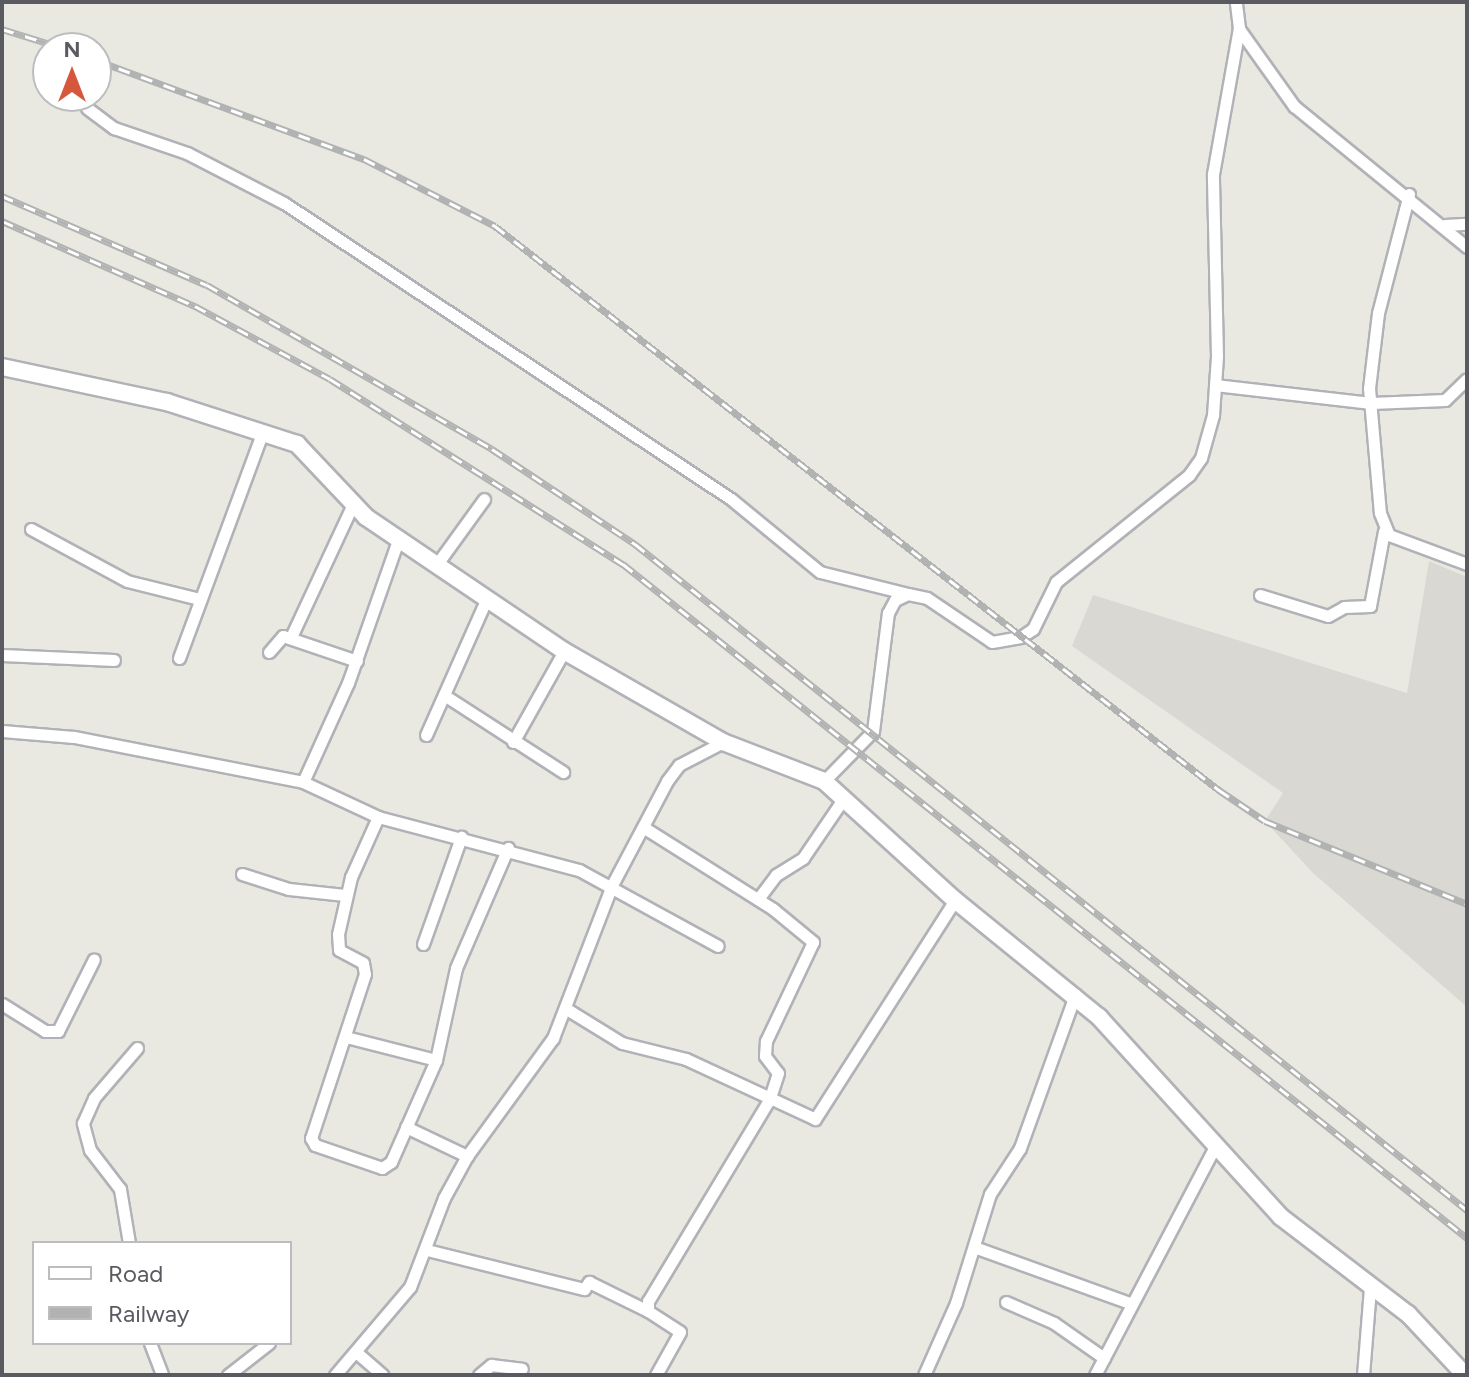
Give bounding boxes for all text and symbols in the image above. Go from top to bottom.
north arrow [32,32,112,112]
text: N [63,36,81,63]
legend [32,1241,292,1345]
text: Road [108,1259,163,1288]
text: Railway [108,1299,189,1328]

